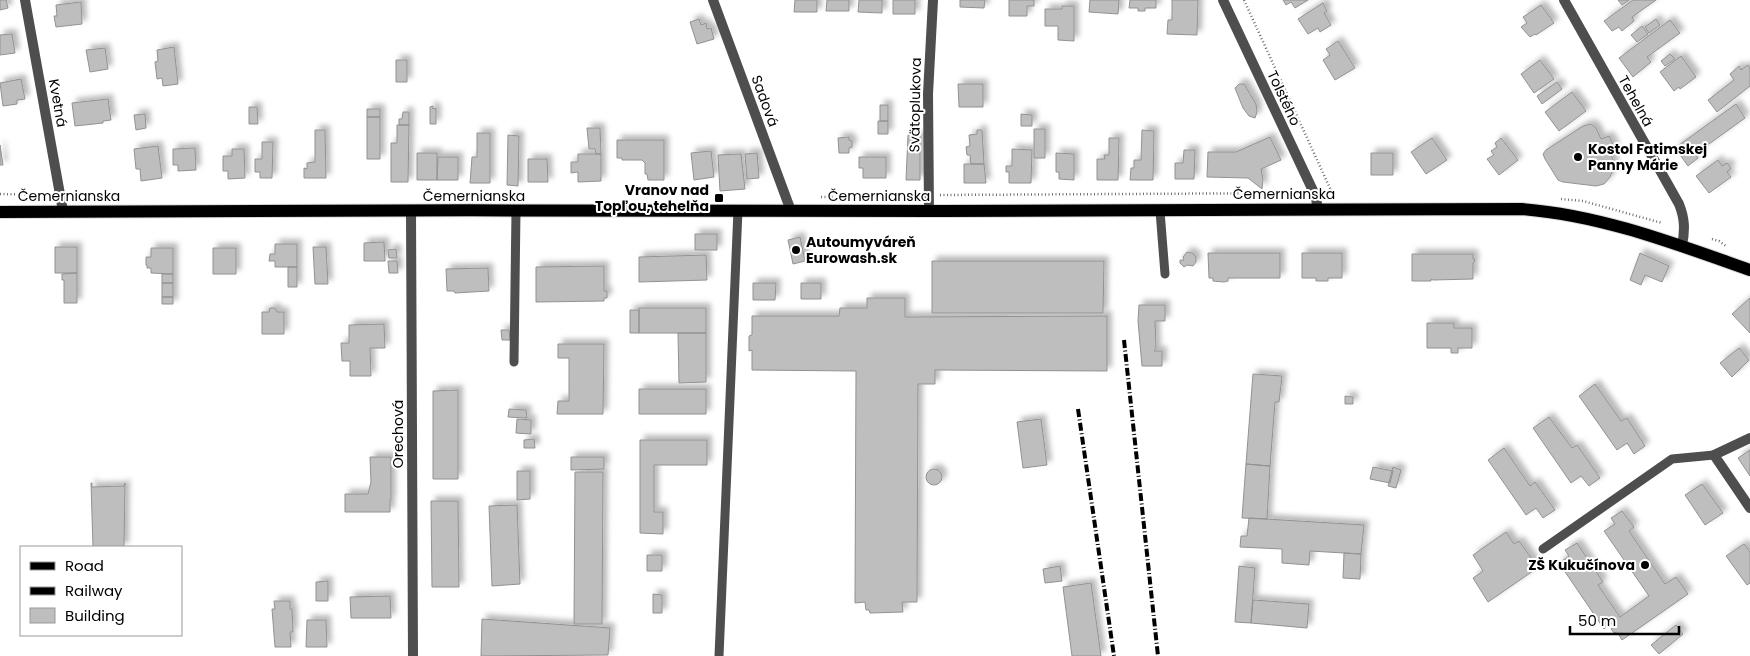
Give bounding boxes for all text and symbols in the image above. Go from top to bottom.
street label: Svätoplukova [904,57,926,153]
street label: Tolstého [1262,67,1306,129]
street label: Sadová [746,72,784,130]
street label: Tehelná [1614,72,1658,130]
street label: Kvetná [44,77,72,129]
place label: Kostol Fatimskej Panny Márie [1588,139,1707,175]
marker: Kostol Fatimskej Panny Márie [1572,151,1584,163]
place label: Vranov nad Topľou, tehelňa [595,180,709,216]
street label: Čemernianska [1233,184,1335,204]
street label: Čemernianska [18,186,120,206]
street label: Čemernianska [423,186,525,206]
street label: Čemernianska [828,186,930,206]
marker: Vranov nad Topľou, tehelňa [713,192,725,204]
place label: Autoumyváreň Eurowash.sk [806,232,916,268]
marker: Autoumyváreň Eurowash.sk [790,244,802,256]
street label: Orechová [388,400,408,468]
legend [20,546,182,636]
text: Road [65,555,104,576]
place label: ZŠ Kukučínova [1528,555,1635,575]
marker: ZŠ Kukučínova [1639,559,1651,571]
text: Railway [65,580,123,601]
scale bar [1570,604,1679,636]
text: Building [65,605,125,626]
text: 50 m [1578,610,1616,631]

